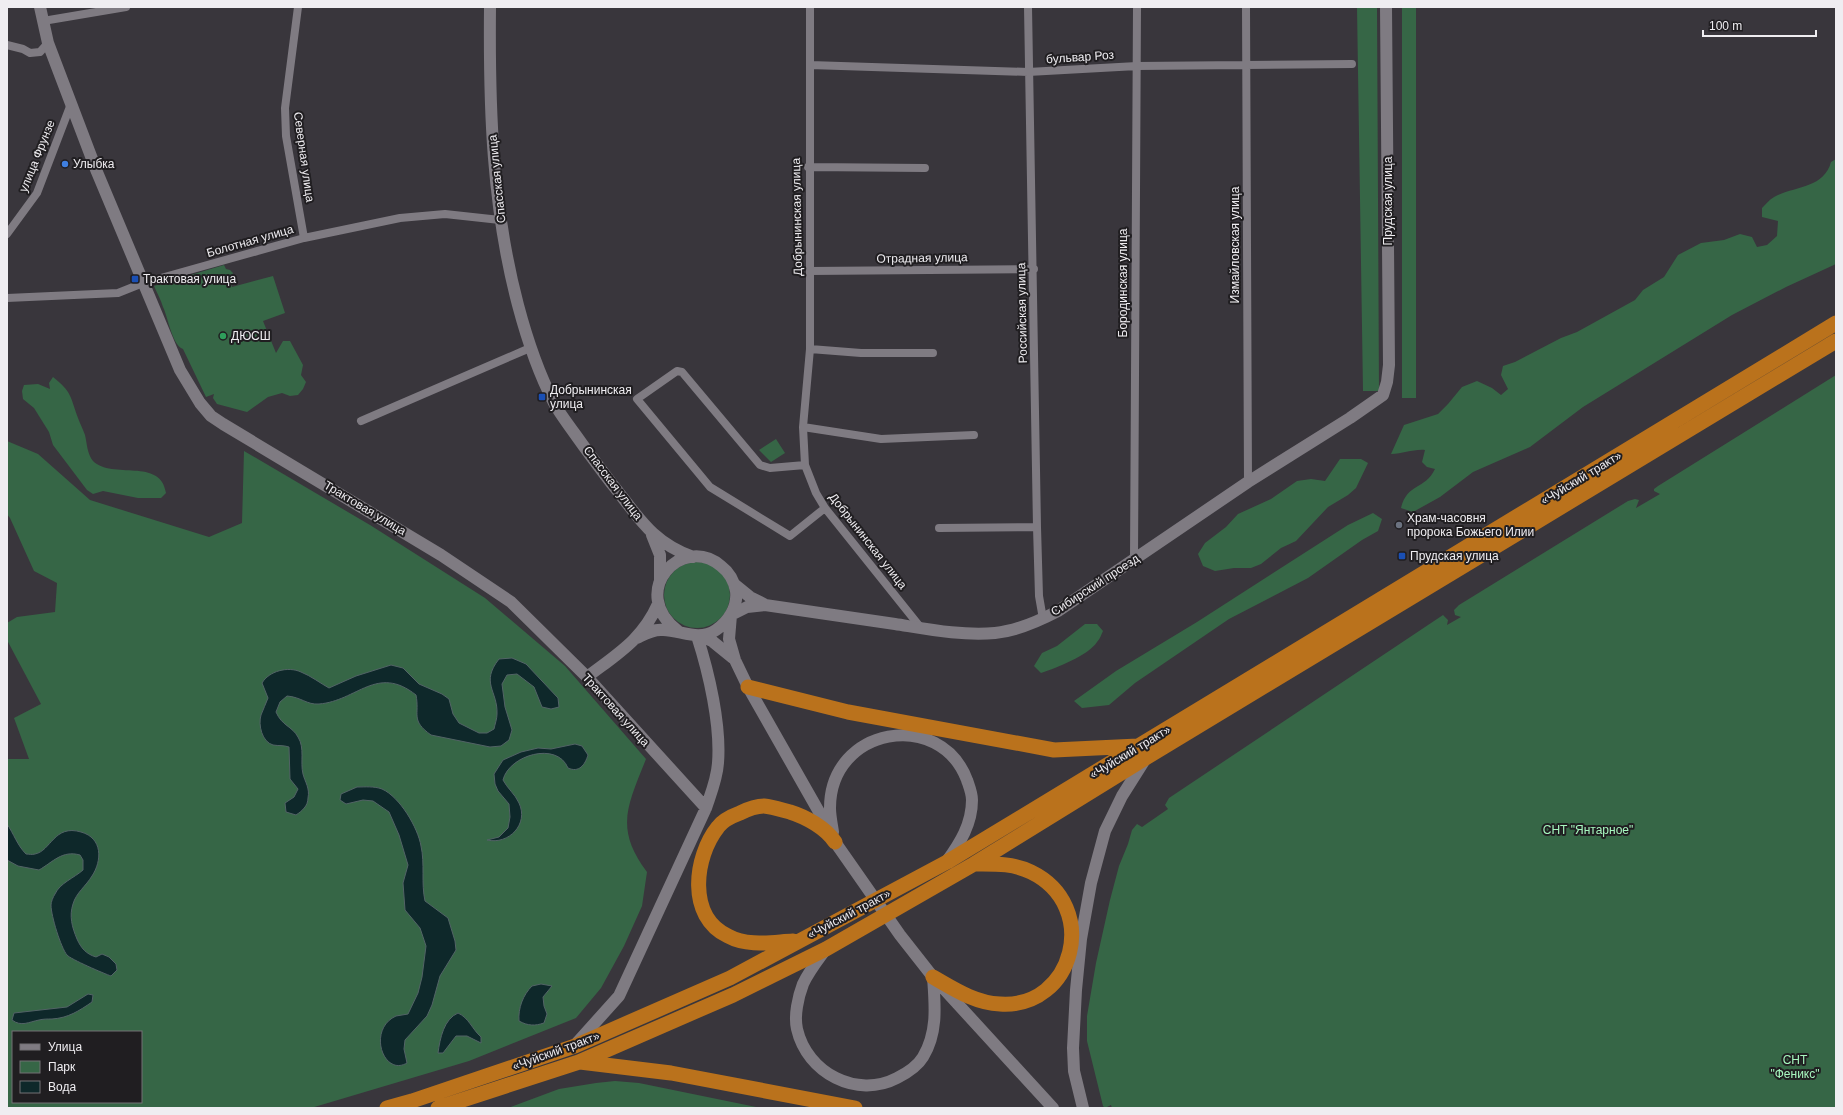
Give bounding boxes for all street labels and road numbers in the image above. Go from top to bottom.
street label: бульвар Роз [1046,48,1115,66]
street label: Северная улица [291,111,317,203]
street label: улица Фрунзе [16,118,58,194]
street label: Спасская улица [485,134,509,224]
street label: Прудская улица [1381,156,1395,245]
street label: Добрынинская улица [789,158,805,276]
street label: Измайловская улица [1228,186,1242,303]
street label: Болотная улица [205,222,295,260]
street label: Бородинская улица [1116,228,1130,337]
street label: Отрадная улица [876,250,968,266]
street label: Российская улица [1014,262,1030,363]
street label: Спасская улица [581,443,646,523]
street label: «Чуйский тракт» [1538,448,1624,508]
street label: Трактовая улица [321,478,409,538]
street label: Добрынинская улица [826,490,910,592]
street label: Сибирский проезд [1048,551,1142,619]
street label: Трактовая улица [580,671,653,750]
street label: «Чуйский тракт» [1087,722,1173,782]
street label: «Чуйский тракт» [805,886,893,942]
street label: «Чуйский тракт» [510,1029,602,1073]

